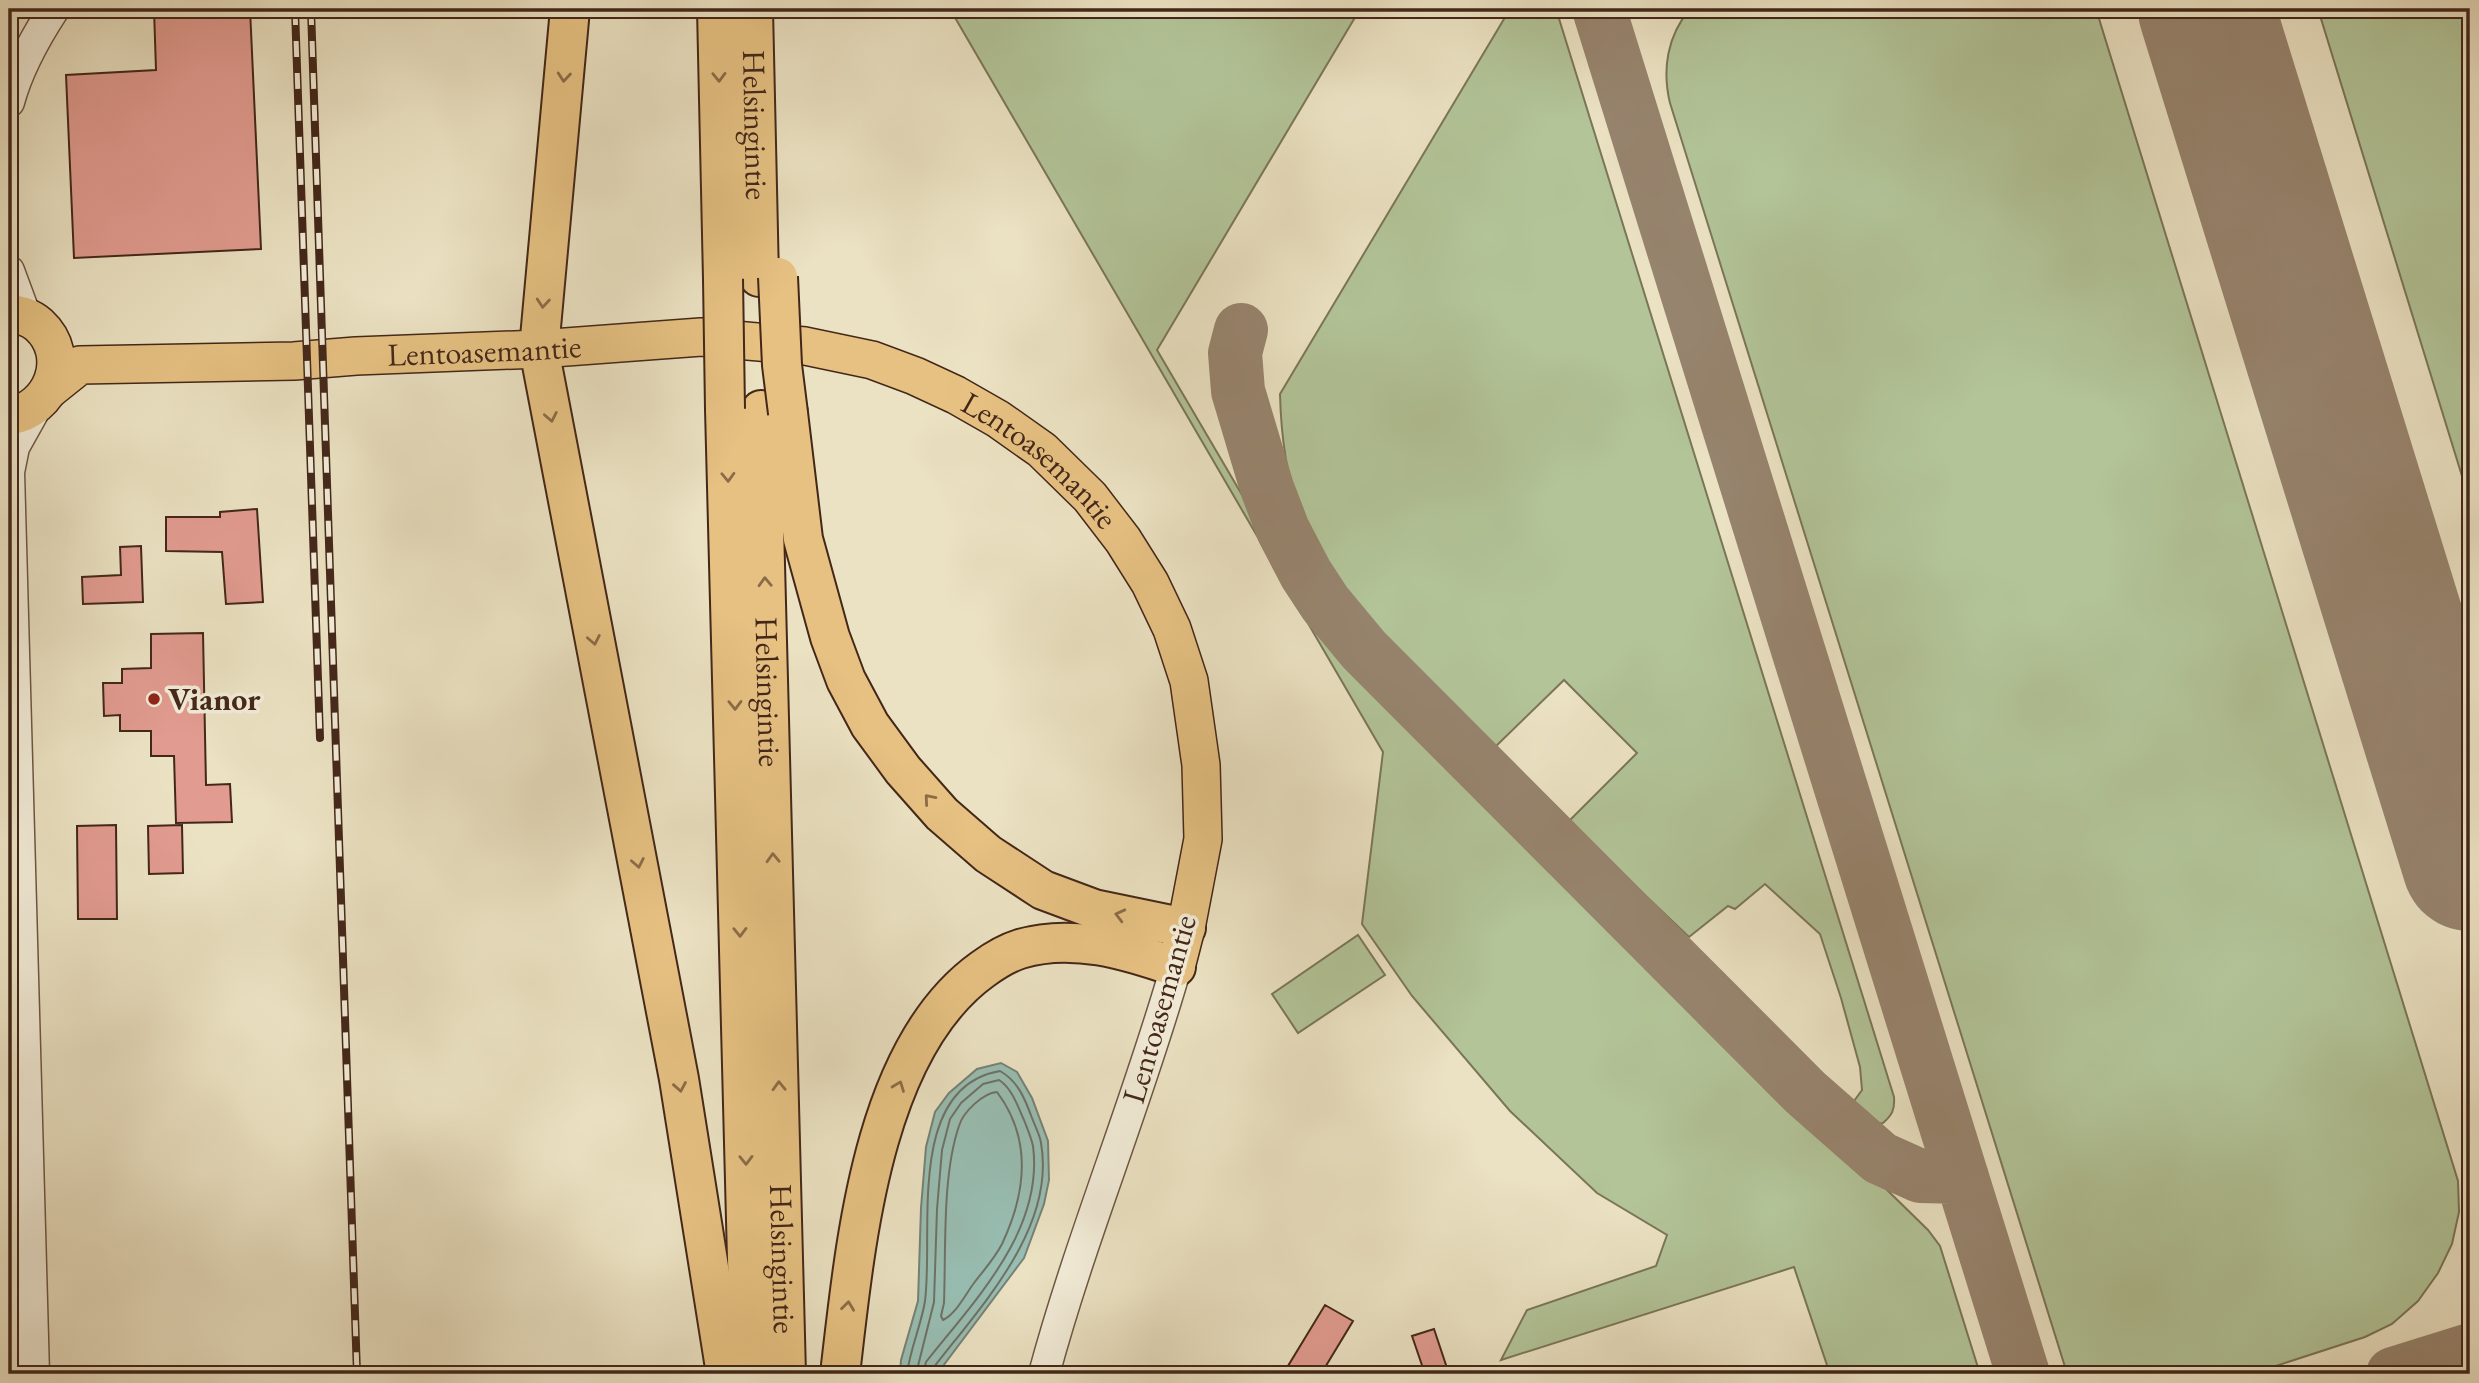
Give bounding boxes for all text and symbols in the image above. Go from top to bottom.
street label: Helsingintie [733,49,778,201]
one-way arrow [557,72,572,83]
one-way arrow [711,72,727,83]
one-way arrow [536,298,551,309]
street label: Lentoasemantie [387,325,583,376]
street label: Lentoasemantie [954,382,1128,537]
one-way arrow [543,411,558,423]
one-way arrow [720,472,735,483]
one-way arrow [758,576,773,587]
street label: Helsingintie [745,616,791,768]
one-way arrow [586,634,601,646]
place label: Vianor [168,678,261,720]
marker: Vianor [146,691,162,707]
one-way arrow [727,700,742,711]
one-way arrow [924,794,937,807]
one-way arrow [765,852,781,863]
one-way arrow [630,857,645,869]
one-way arrow [1114,909,1126,923]
street label: Lentoasemantie [1112,910,1206,1108]
one-way arrow [733,927,748,938]
one-way arrow [771,1080,787,1090]
one-way arrow [891,1080,905,1092]
one-way arrow [672,1081,687,1093]
one-way arrow [738,1155,754,1165]
street label: Helsingintie [760,1183,806,1334]
one-way arrow [840,1301,855,1312]

